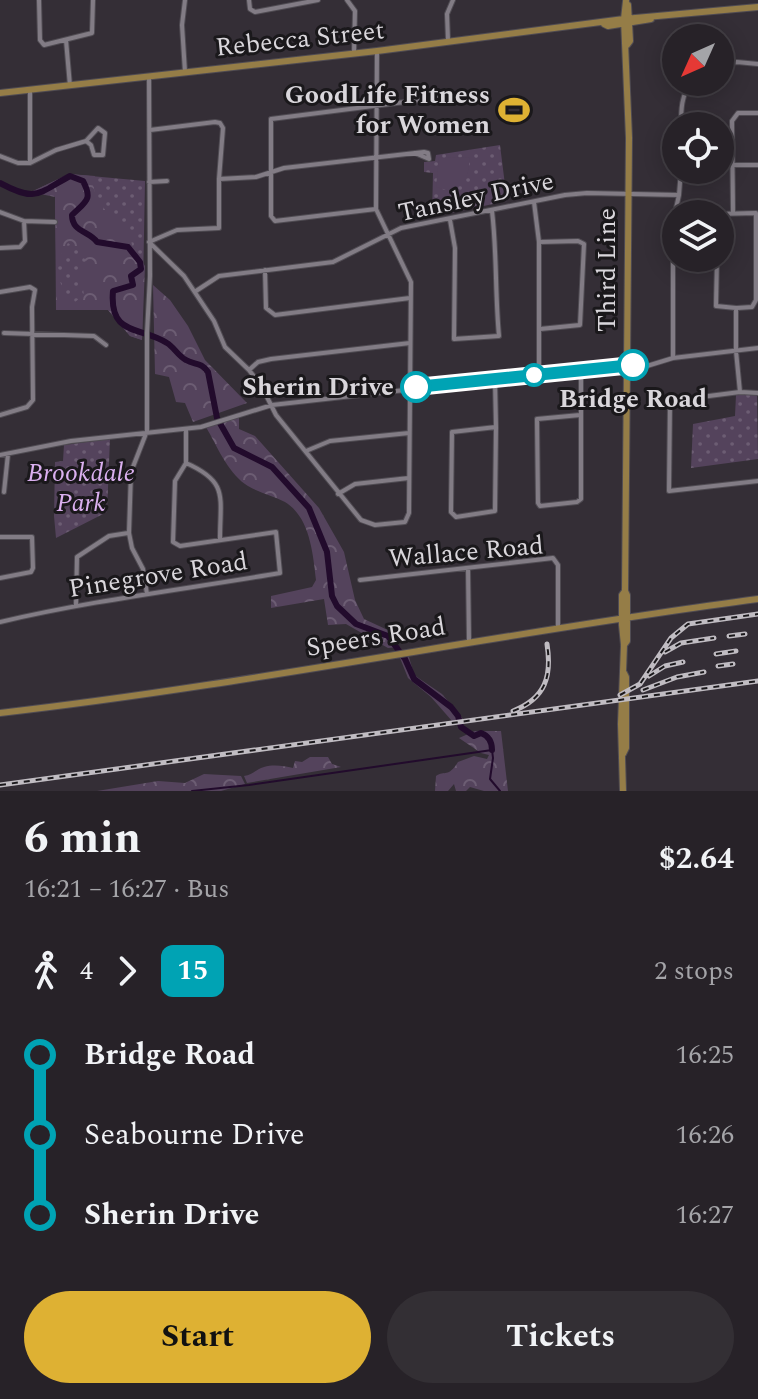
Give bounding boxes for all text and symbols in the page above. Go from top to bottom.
street label: Rebecca Street [214,10,386,68]
north arrow [662,24,734,96]
map controls [662,24,734,272]
place label: GoodLife Fitness for Women [285,75,490,145]
sports icon: GoodLife Fitness for Women [497,93,531,127]
button: locate [662,112,734,184]
street label: Tansley Drive [394,161,558,233]
button: layers [662,200,734,272]
street label: Third Line [587,208,627,332]
marker: Bridge Road [618,350,648,380]
unlabelled marker [523,364,545,386]
place label: Sherin Drive [242,367,394,407]
marker: Sherin Drive [401,372,431,402]
place label: Bridge Road [559,379,707,419]
park label: Brookdale Park [27,453,135,523]
street label: Wallace Road [387,525,545,579]
street label: Pinegrove Road [66,541,250,609]
street label: Speers Road [303,606,449,668]
text: 6 min [24,805,141,872]
text: $2.64 [659,836,734,882]
text: 16:21 – 16:27 · Bus [24,869,229,909]
icon: walk [24,949,68,993]
icon: forward [105,949,149,993]
text: 15 [177,949,208,992]
text: 4 [80,951,93,991]
text: 2 stops [654,951,734,991]
text: Bridge Road [84,1032,255,1078]
text: 16:25 [675,1035,734,1075]
text: Seabourne Drive [84,1112,305,1158]
text: 16:26 [675,1115,734,1155]
text: Sherin Drive [84,1192,260,1238]
text: 16:27 [675,1195,734,1235]
button: Start [24,1291,371,1383]
button: Tickets [387,1291,734,1383]

